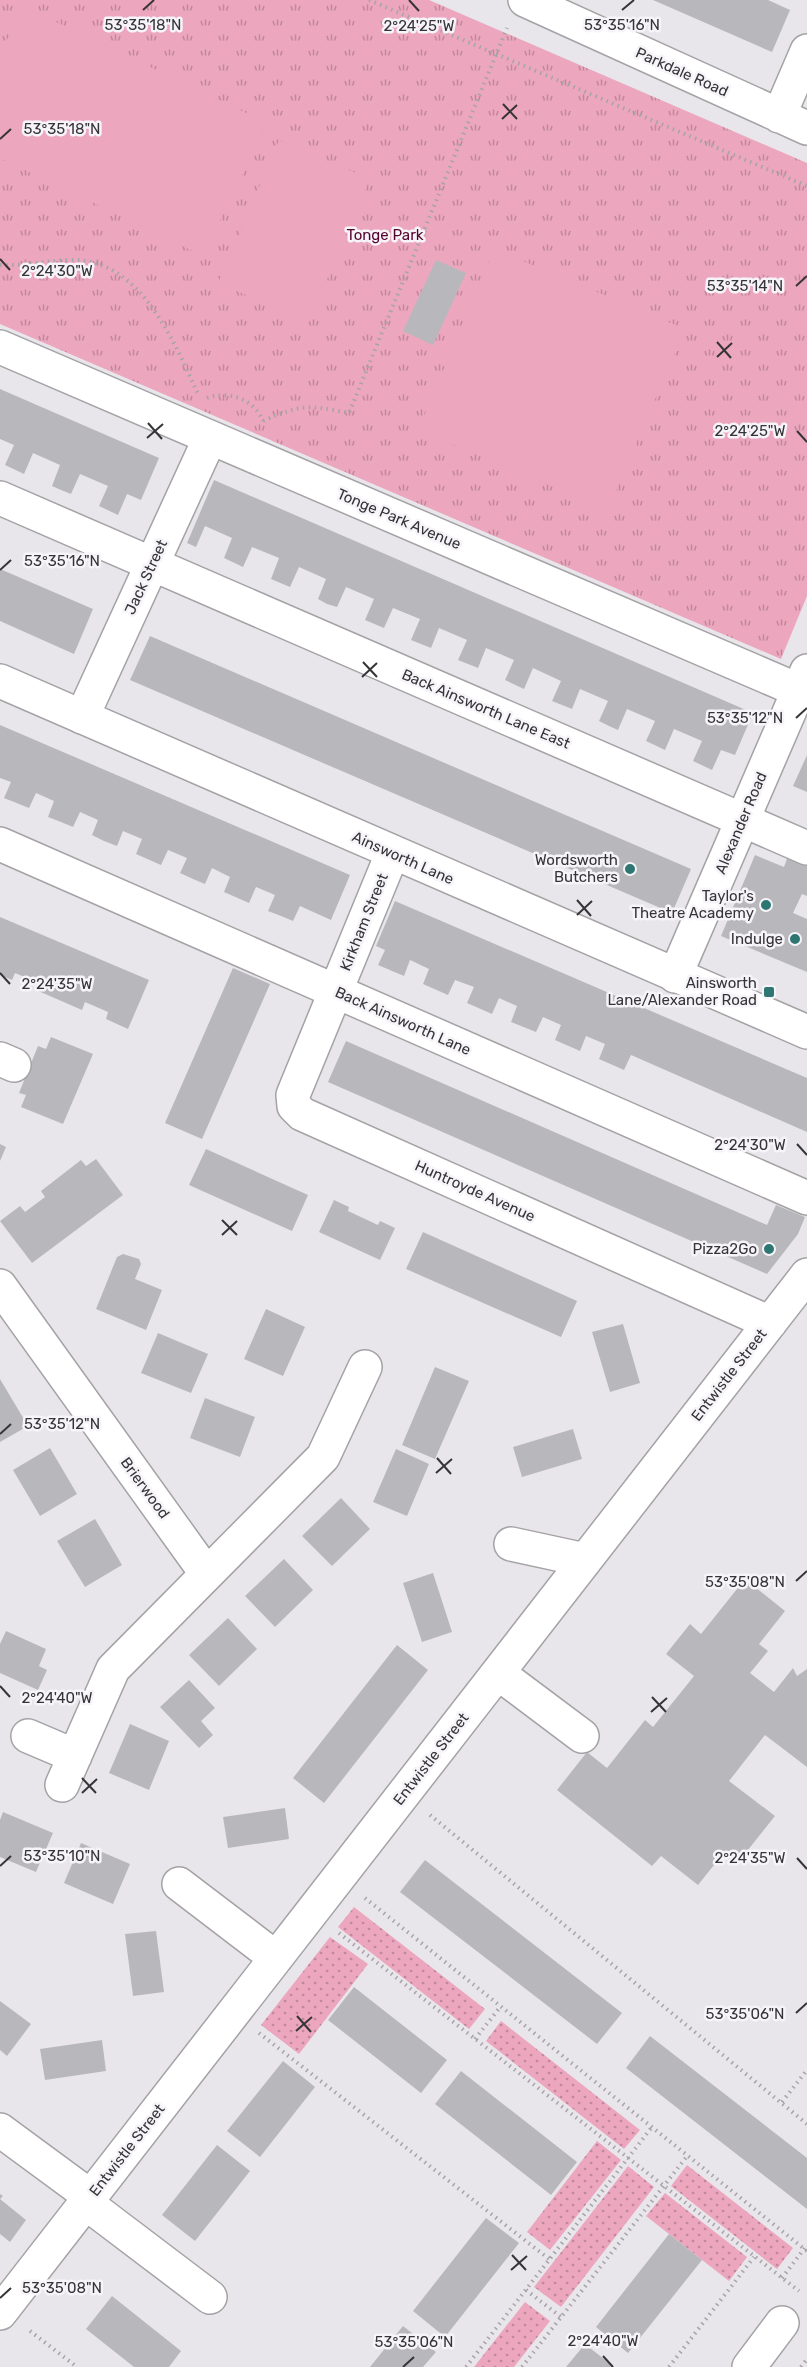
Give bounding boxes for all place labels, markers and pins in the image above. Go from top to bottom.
place label: Wordsworth Butchers [535,851,618,886]
marker: Wordsworth Butchers [623,862,637,876]
place label: Taylor's Theatre Academy [632,887,754,922]
marker: Taylor's Theatre Academy [759,898,773,912]
place label: Indulge [731,930,783,948]
marker: Indulge [788,932,802,946]
place label: Ainsworth Lane/Alexander Road [607,974,757,1009]
marker: Ainsworth Lane/Alexander Road [762,985,776,999]
place label: Pizza2Go [693,1240,757,1258]
marker: Pizza2Go [762,1242,776,1256]

